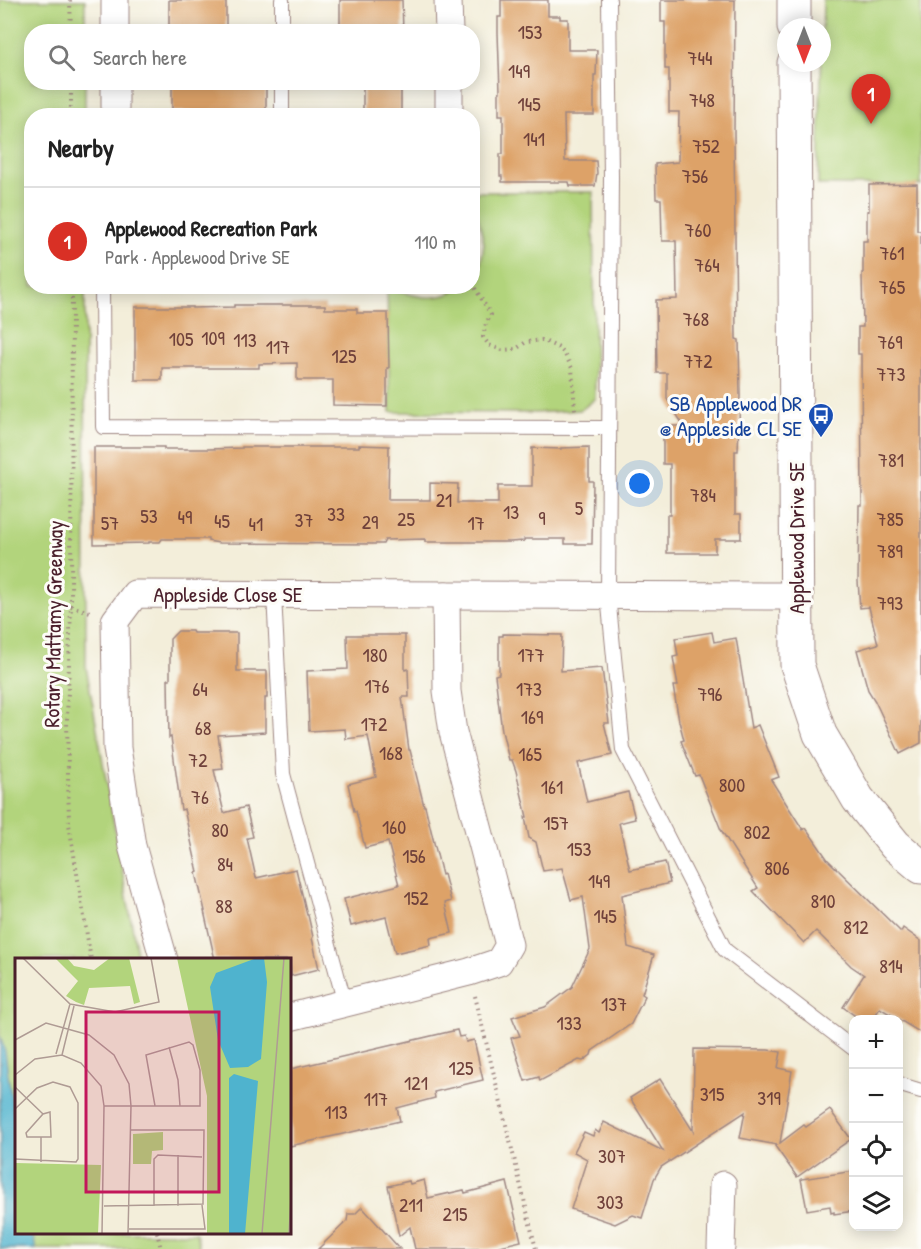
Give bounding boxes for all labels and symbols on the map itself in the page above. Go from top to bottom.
house number: 153 [518,18,542,45]
north arrow [777,18,831,72]
house number: 744 [688,44,712,71]
house number: 149 [508,57,530,84]
pin: 1 [852,74,890,124]
house number: 748 [689,86,715,113]
house number: 145 [517,90,541,117]
house number: 141 [523,125,545,152]
house number: 752 [692,132,720,159]
house number: 756 [682,162,708,189]
house number: 760 [685,216,711,243]
house number: 761 [879,239,905,266]
house number: 764 [694,251,720,278]
house number: 765 [879,273,906,300]
house number: 768 [683,305,709,332]
house number: 109 [201,324,225,351]
house number: 105 [169,325,194,352]
house number: 113 [233,326,257,353]
house number: 769 [877,328,903,355]
house number: 117 [266,333,290,360]
house number: 125 [331,342,357,369]
house number: 772 [683,347,713,374]
house number: 773 [877,360,905,387]
place label: SB Applewood DR @ Appleside CL SE [660,388,802,443]
bus stop icon: SB Applewood DR @ Appleside CL SE [806,401,836,439]
house number: 781 [878,446,904,473]
street label: Applewood Drive SE [781,462,811,614]
your location [625,469,654,498]
house number: 784 [690,481,716,508]
house number: 21 [436,486,452,513]
house number: 5 [575,494,584,521]
house number: 13 [503,498,519,525]
house number: 33 [327,500,345,527]
house number: 53 [140,502,158,529]
house number: 49 [178,503,192,530]
house number: 9 [538,504,546,531]
house number: 25 [397,505,415,532]
house number: 785 [876,505,904,532]
house number: 37 [295,506,314,533]
house number: 45 [214,507,231,534]
house number: 29 [362,508,378,535]
house number: 57 [101,509,119,536]
house number: 17 [467,509,485,536]
house number: 41 [249,510,263,537]
street label: Rotary Mattamy Greenway [36,520,70,728]
house number: 789 [877,537,903,564]
street label: Appleside Close SE [154,579,303,609]
house number: 793 [877,589,903,616]
house number: 180 [363,641,387,668]
house number: 177 [517,641,545,668]
house number: 176 [364,672,390,699]
house number: 64 [192,675,208,702]
house number: 173 [516,675,542,702]
house number: 796 [697,680,723,707]
house number: 169 [521,703,543,730]
house number: 172 [361,710,388,737]
house number: 68 [195,714,211,741]
house number: 168 [379,739,403,766]
house number: 165 [518,740,542,767]
house number: 72 [188,746,208,773]
house number: 800 [719,771,745,798]
house number: 161 [541,773,563,800]
house number: 76 [191,783,209,810]
house number: 157 [543,809,569,836]
house number: 160 [382,813,406,840]
house number: 80 [211,816,229,843]
house number: 802 [744,818,771,845]
house number: 153 [567,835,591,862]
house number: 156 [402,842,426,869]
house number: 84 [217,850,233,877]
house number: 806 [764,854,790,881]
house number: 149 [588,867,610,894]
house number: 152 [403,884,429,911]
house number: 810 [811,887,835,914]
house number: 88 [215,892,233,919]
house number: 145 [593,902,617,929]
house number: 812 [843,913,869,940]
house number: 814 [879,952,903,979]
inset map [15,958,291,1234]
house number: 137 [601,990,627,1017]
house number: 133 [556,1009,582,1036]
house number: 125 [448,1054,474,1081]
house number: 121 [404,1069,428,1096]
house number: 315 [700,1080,725,1107]
house number: 319 [757,1084,781,1111]
house number: 117 [364,1085,388,1112]
house number: 113 [324,1098,348,1125]
house number: 307 [598,1142,626,1169]
house number: 303 [597,1188,623,1215]
house number: 211 [399,1191,423,1218]
house number: 215 [442,1200,468,1227]

